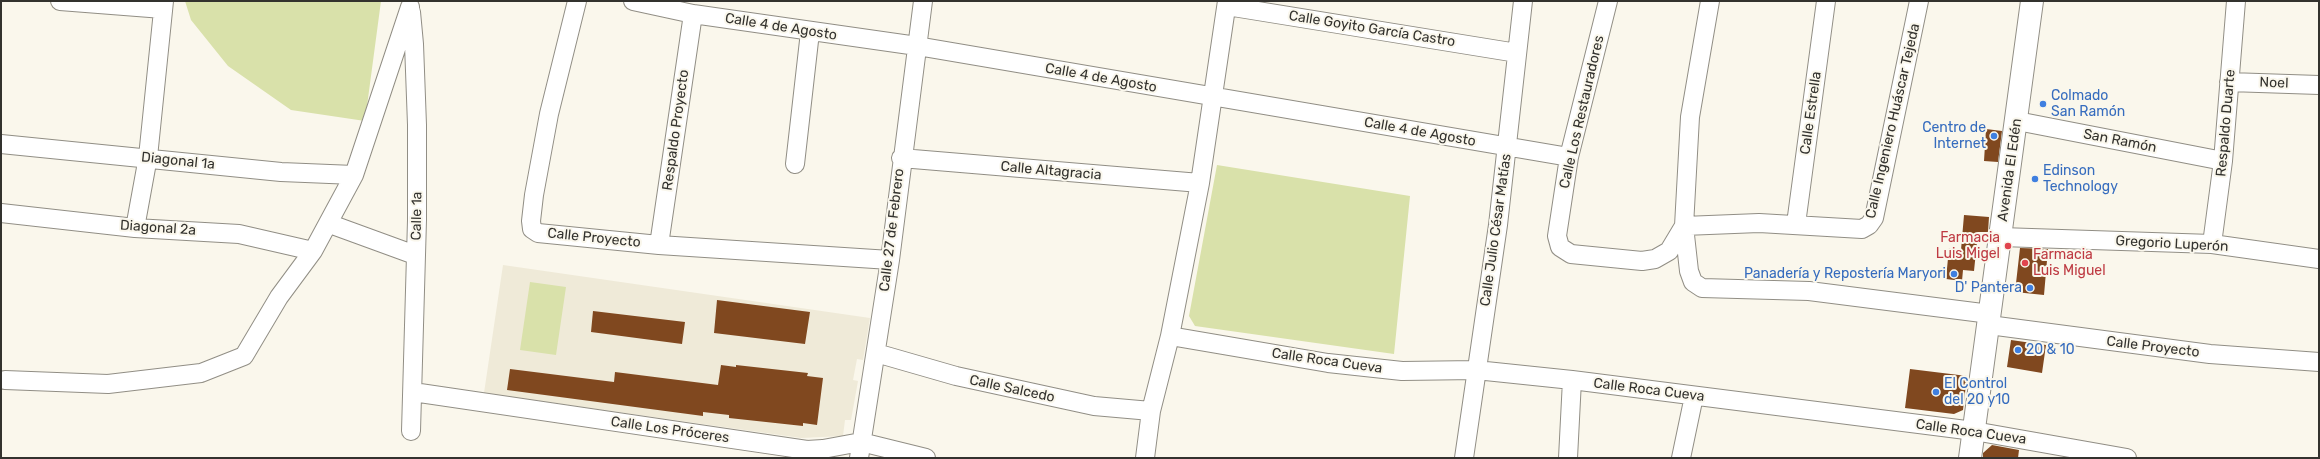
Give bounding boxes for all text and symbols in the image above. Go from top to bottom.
street label: Calle Goyito García Castro [1288,8,1456,50]
street label: Calle 4 de Agosto [724,10,838,44]
street label: Calle Ingeniero Huáscar Tejeda [1862,22,1924,220]
street label: Calle Los Restauradores [1556,34,1608,190]
street label: Calle 4 de Agosto [1044,60,1158,96]
street label: Respaldo Proyecto [659,69,693,191]
street label: Respaldo Duarte [2213,69,2239,177]
street label: Calle Estrella [1797,70,1825,156]
street label: Noel [2259,74,2289,92]
place label: Colmado San Ramón [2051,88,2125,120]
marker: Colmado San Ramón [2038,99,2048,109]
street label: Calle 4 de Agosto [1363,114,1477,150]
street label: Avenida El Edén [1994,117,2026,223]
place label: Centro de Internet [1922,120,1986,152]
street label: San Ramón [2082,126,2158,156]
marker: Centro de Internet [1989,131,1999,141]
street label: Diagonal 1a [140,149,216,173]
street label: Calle Julio César Matías [1477,153,1515,307]
street label: Calle Altagracia [1000,158,1102,184]
place label: Edinson Technology [2043,163,2118,196]
street label: Calle 27 de Febrero [876,167,908,293]
marker: Edinson Technology [2030,174,2040,184]
street label: Calle 1a [408,191,426,241]
street label: Diagonal 2a [119,217,197,239]
street label: Calle Proyecto [547,225,641,251]
place label: Farmacia Luis Migel [1936,230,2000,262]
street label: Gregorio Luperón [2115,233,2229,255]
marker: Farmacia Luis Migel [2003,241,2013,251]
place label: Farmacia Luis Miguel [2033,247,2106,280]
marker: Farmacia Luis Miguel [2020,258,2030,268]
place label: Panadería y Repostería Maryori [1744,266,1946,282]
marker: Panadería y Repostería Maryori [1949,269,1959,279]
place label: D' Pantera [1955,280,2022,296]
marker: D' Pantera [2025,283,2035,293]
street label: Calle Proyecto [2106,333,2200,361]
place label: 20 & 10 [2026,342,2075,358]
street label: Calle Roca Cueva [1271,345,1383,377]
marker: 20 & 10 [2013,345,2023,355]
street label: Calle Salcedo [968,372,1056,406]
street label: Calle Roca Cueva [1593,375,1705,405]
place label: El Control del 20 y10 [1944,376,2010,408]
marker: El Control del 20 y10 [1931,387,1941,397]
street label: Calle Los Próceres [610,413,730,447]
street label: Calle Roca Cueva [1915,416,2027,448]

